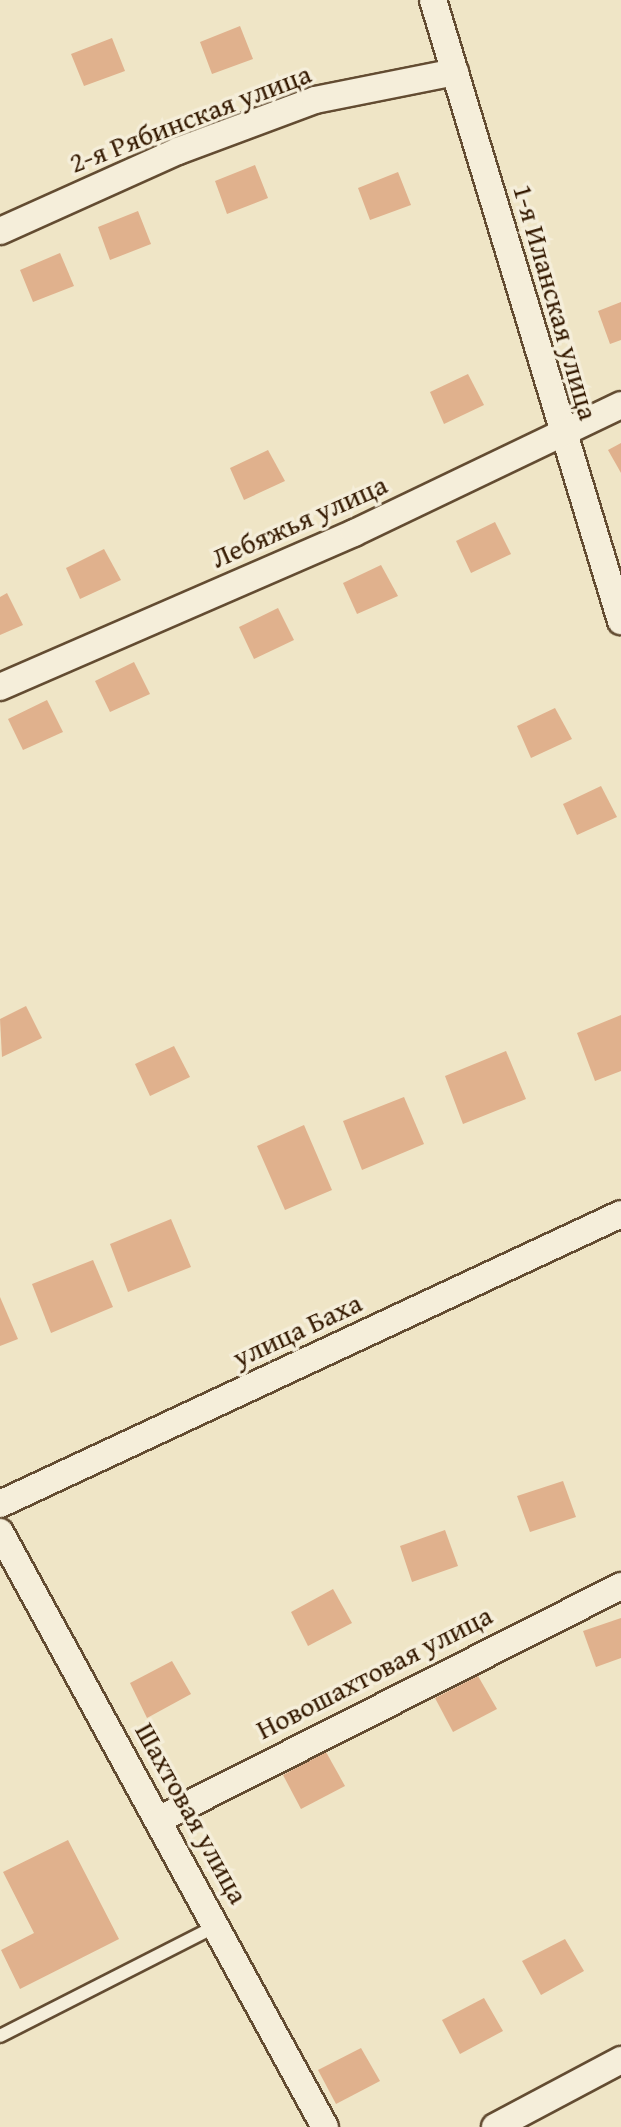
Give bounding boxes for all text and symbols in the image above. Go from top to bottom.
street label: 2-я Рябинская улица [64,56,316,180]
street label: 1-я Иланская улица [506,180,606,424]
street label: Лебяжья улица [206,467,392,575]
street label: улица Баха [227,1285,367,1375]
street label: Новошахтовая улица [250,1598,498,1746]
street label: Шахтовая улица [128,1717,256,1909]

